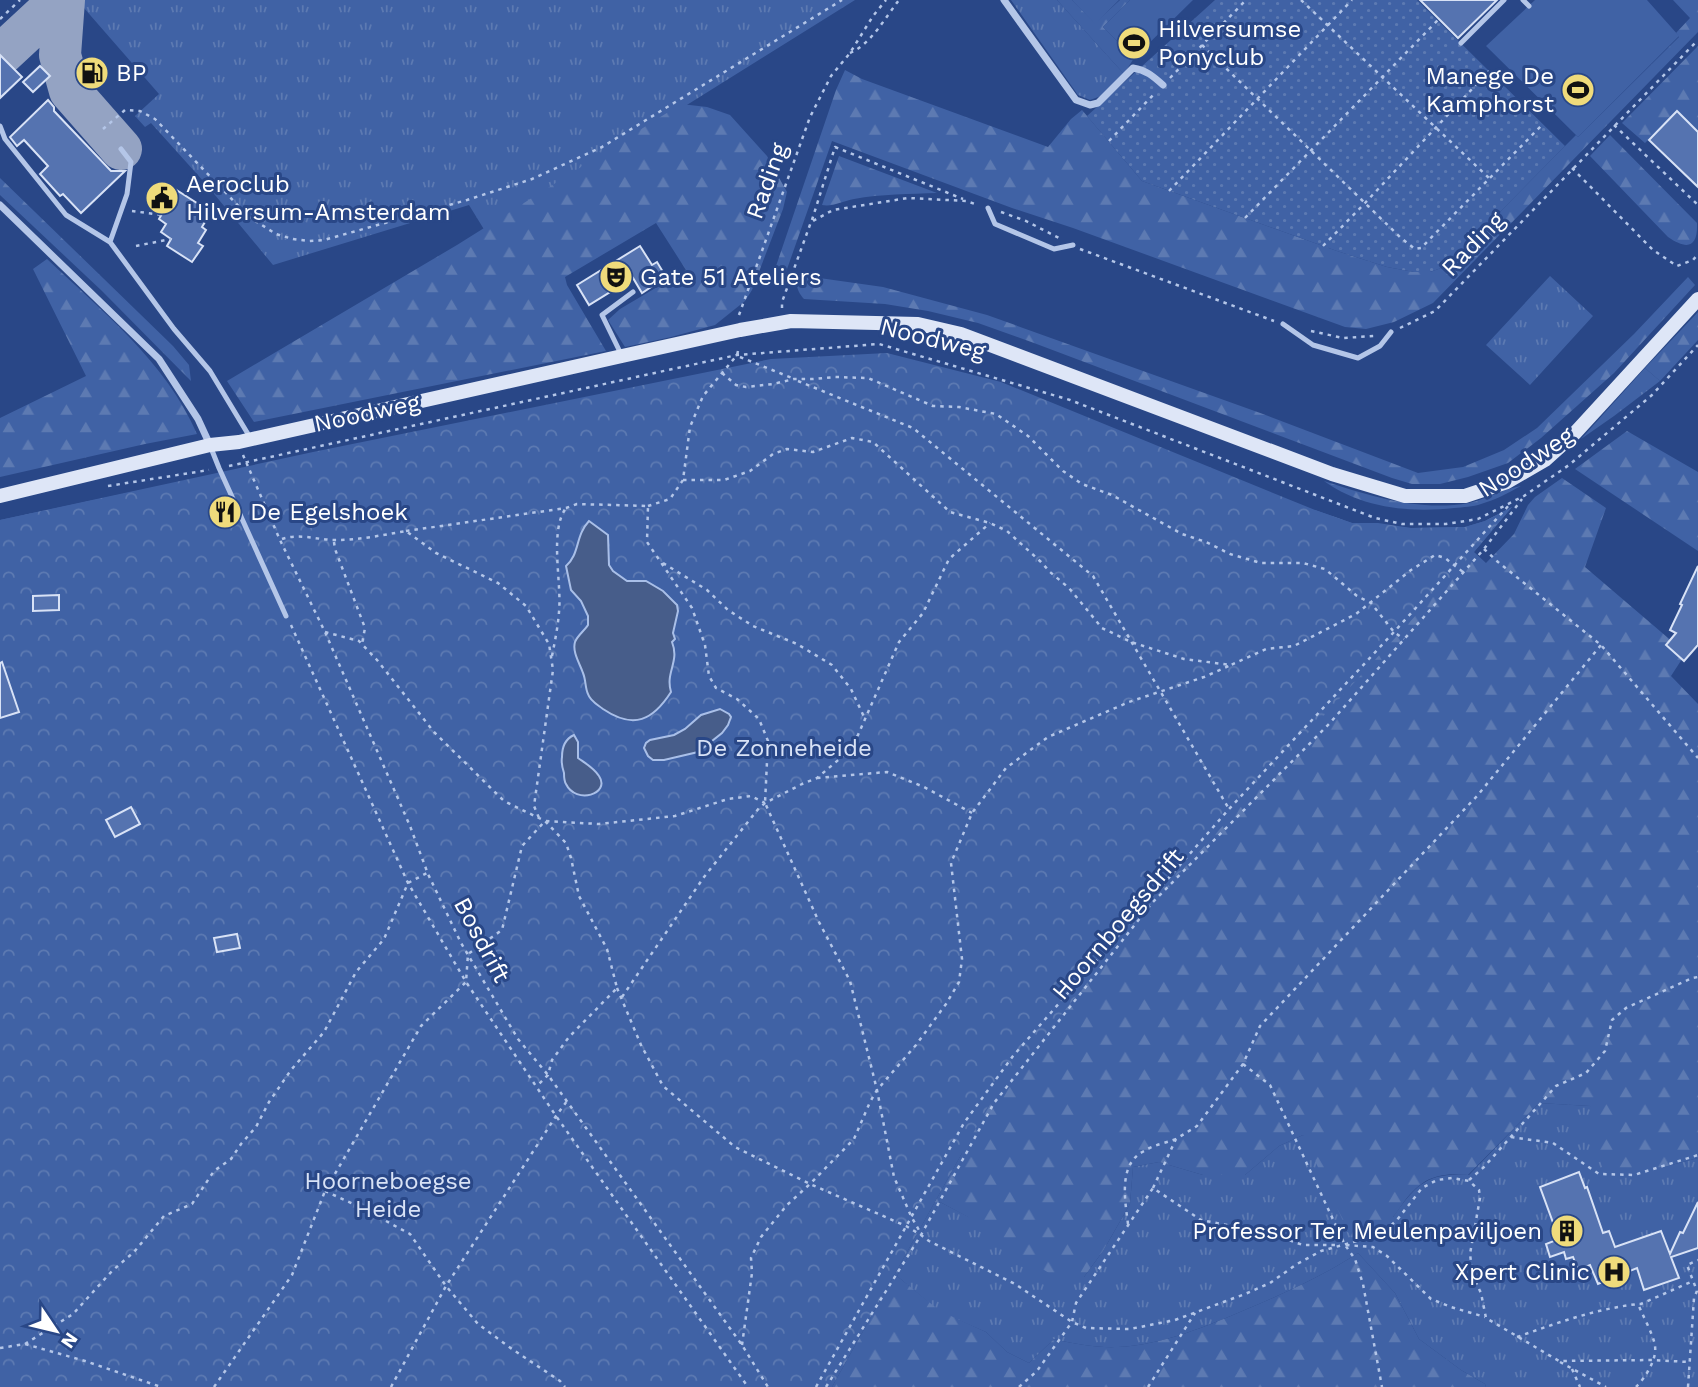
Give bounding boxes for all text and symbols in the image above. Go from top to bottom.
place label: Hilversumse Ponyclub [1158,15,1301,71]
sports icon: Hilversumse Ponyclub [1115,24,1153,62]
fuel station icon: BP [73,54,111,92]
place label: BP [116,59,146,87]
place label: Manege De Kamphorst [1425,62,1554,118]
sports icon: Manege De Kamphorst [1559,71,1597,109]
street label: Rading [740,139,794,223]
place label: Aeroclub Hilversum-Amsterdam [186,170,451,226]
public building icon: Aeroclub Hilversum-Amsterdam [143,179,181,217]
street label: Rading [1436,206,1511,282]
theatre icon: Gate 51 Ateliers [597,258,635,296]
place label: Gate 51 Ateliers [640,263,822,291]
street label: Noodweg [877,312,989,366]
street label: Noodweg [311,388,423,438]
street label: Noodweg [1473,421,1579,503]
restaurant icon: De Egelshoek [206,493,244,531]
place label: De Egelshoek [250,498,408,526]
park label: De Zonneheide [696,734,872,762]
street label: Hoornboegsdrift [1046,843,1190,1005]
street label: Bosdrift [448,893,516,987]
park label: Hoorneboegse Heide [304,1167,472,1223]
building icon: Professor Ter Meulenpaviljoen [1548,1212,1586,1250]
place label: Professor Ter Meulenpaviljoen [1192,1217,1542,1245]
hospital icon: Xpert Clinic [1595,1253,1633,1291]
place label: Xpert Clinic [1455,1258,1590,1286]
north arrow [21,1296,91,1366]
text: N [56,1328,83,1353]

